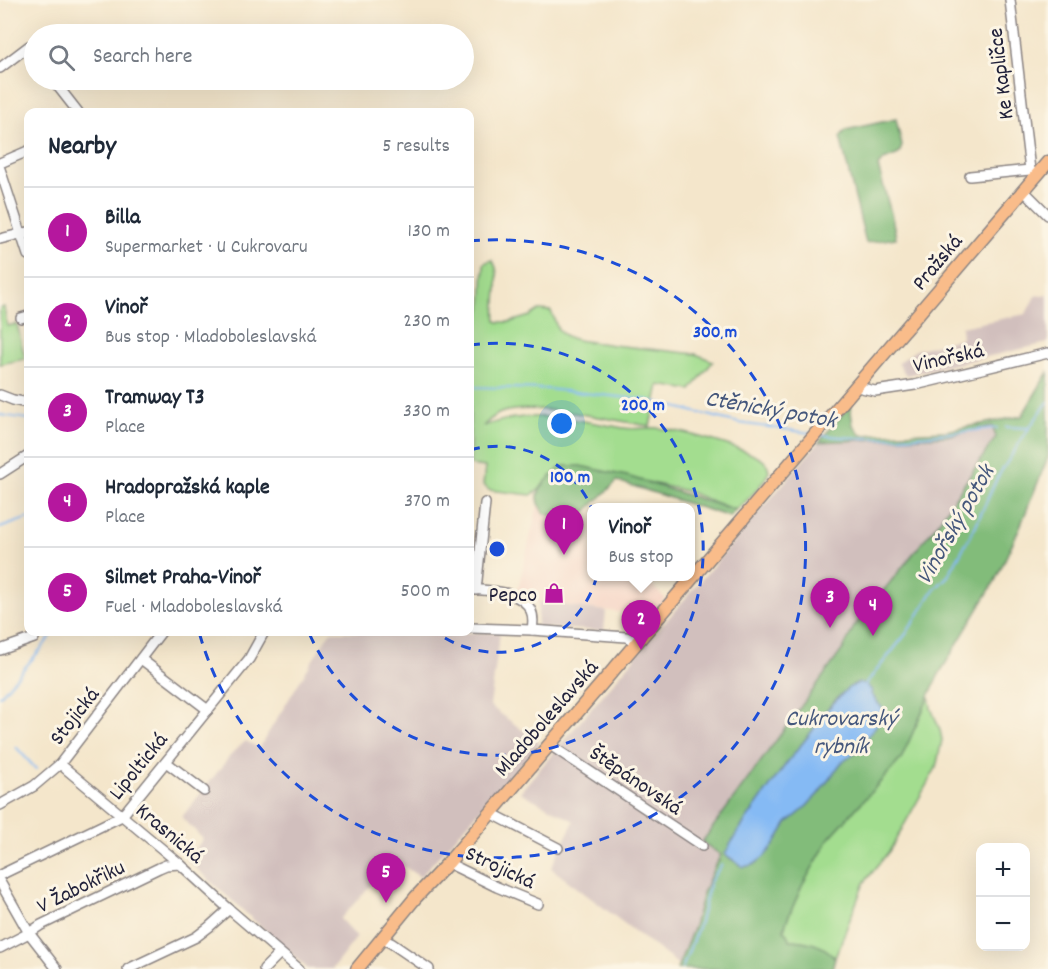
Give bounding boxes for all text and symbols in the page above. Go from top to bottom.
search box [24,24,474,90]
street label: Ke Kapličce [981,26,1023,121]
icon: search [45,41,78,74]
text: Search here [93,42,192,73]
text: Nearby [48,129,116,166]
text: 5 results [382,133,450,161]
text: Billa [105,203,140,234]
text: 1 [65,218,70,246]
text: 130 m [408,218,450,246]
street label: Pražská [906,228,972,298]
text: Supermarket · U Cukrovaru [105,234,308,262]
text: Vinoř [105,293,148,324]
text: 2 [63,308,72,336]
text: 230 m [403,308,450,336]
text: 300 m [693,321,737,346]
text: Bus stop · Mladoboleslavská [105,324,317,352]
street label: Vinořská [910,336,987,383]
text: Tramway T3 [105,383,204,414]
water label: Ctěnický potok [702,383,841,440]
text: 200 m [621,394,665,419]
text: 3 [63,398,72,426]
text: 330 m [403,398,450,426]
your location [547,409,576,438]
text: Place [105,414,145,442]
water label: Vinořský potok [909,458,1006,592]
text: 100 m [550,466,590,491]
text: Hradopražská kaple [105,473,270,504]
text: 4 [63,488,72,516]
text: 370 m [404,488,450,516]
popup [587,503,695,581]
text: Place [105,504,145,532]
pin: 1 [544,506,584,555]
text: Vinoř [608,513,651,544]
centre of rings [487,539,507,559]
text: Bus stop [608,544,674,572]
text: Silmet Praha-Vinoř [105,563,261,594]
text: 5 [63,578,72,606]
text: 500 m [401,578,450,606]
pin: 3 [810,578,850,628]
place label: Pepco [489,581,537,612]
shop icon: Pepco [542,581,566,605]
pin: 4 [854,586,892,636]
text: Fuel · Mladoboleslavská [105,594,283,622]
pin: 2 [622,600,660,650]
street label: Mladoboleslavská [488,654,607,785]
street label: Stojická [43,681,108,753]
water label: Cukrovarský rybník [785,703,900,765]
street label: Lipoltická [103,727,177,808]
street label: Štěpánovská [582,739,688,824]
street label: Krasnická [128,797,210,873]
street label: Strojická [459,839,540,899]
map controls [976,843,1030,951]
button: + [976,843,1030,897]
street label: V Žabokřiku [32,853,131,923]
pin: 5 [366,854,406,903]
button: − [976,897,1030,951]

